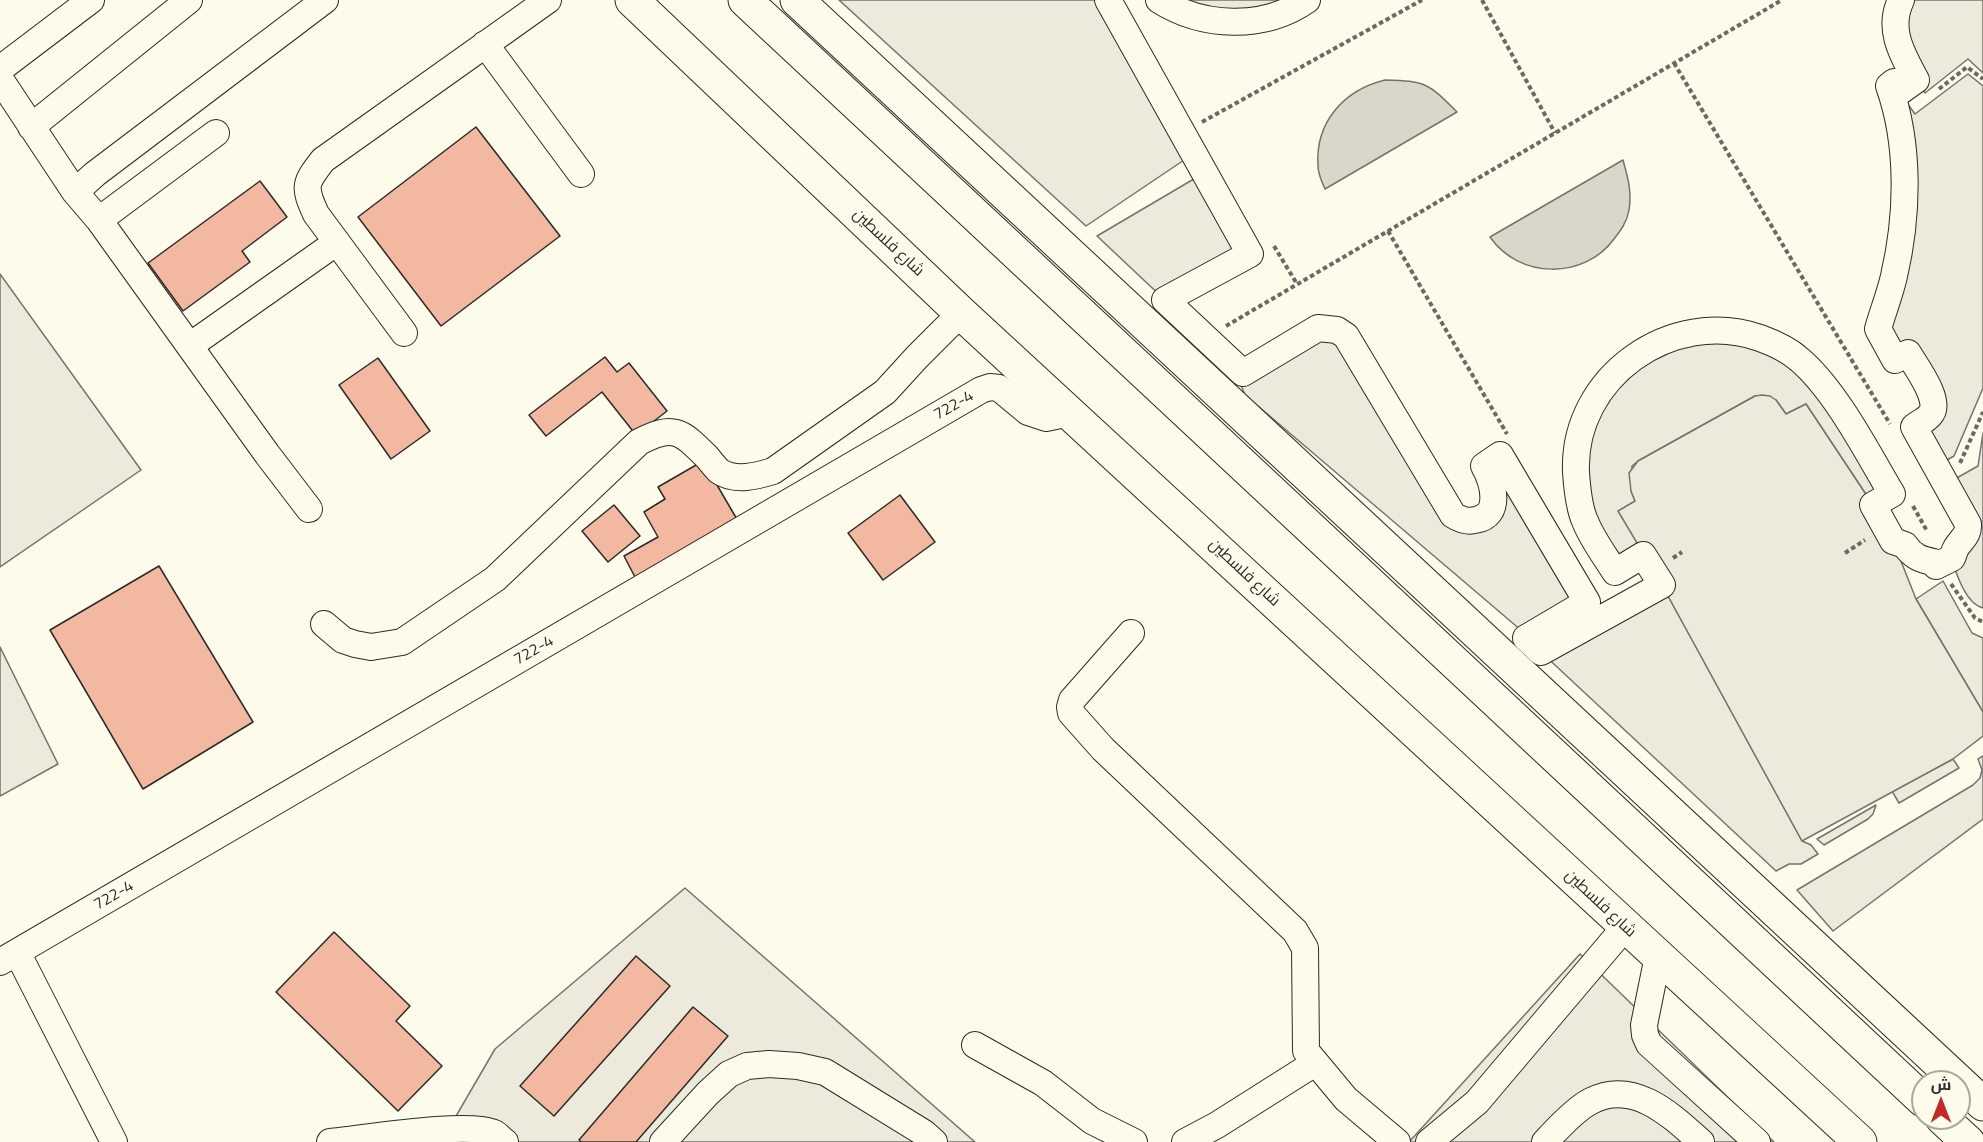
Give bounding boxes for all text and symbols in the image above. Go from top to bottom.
street label: شارع فلسطين [848,205,928,281]
street label: 722-4 [931,387,977,425]
street label: شارع فلسطين [1204,535,1284,611]
street label: 722-4 [511,632,557,670]
street label: شارع فلسطين [1560,866,1640,942]
street label: 722-4 [91,877,137,915]
north arrow [1911,1070,1971,1130]
text: ش [1931,1072,1951,1096]

